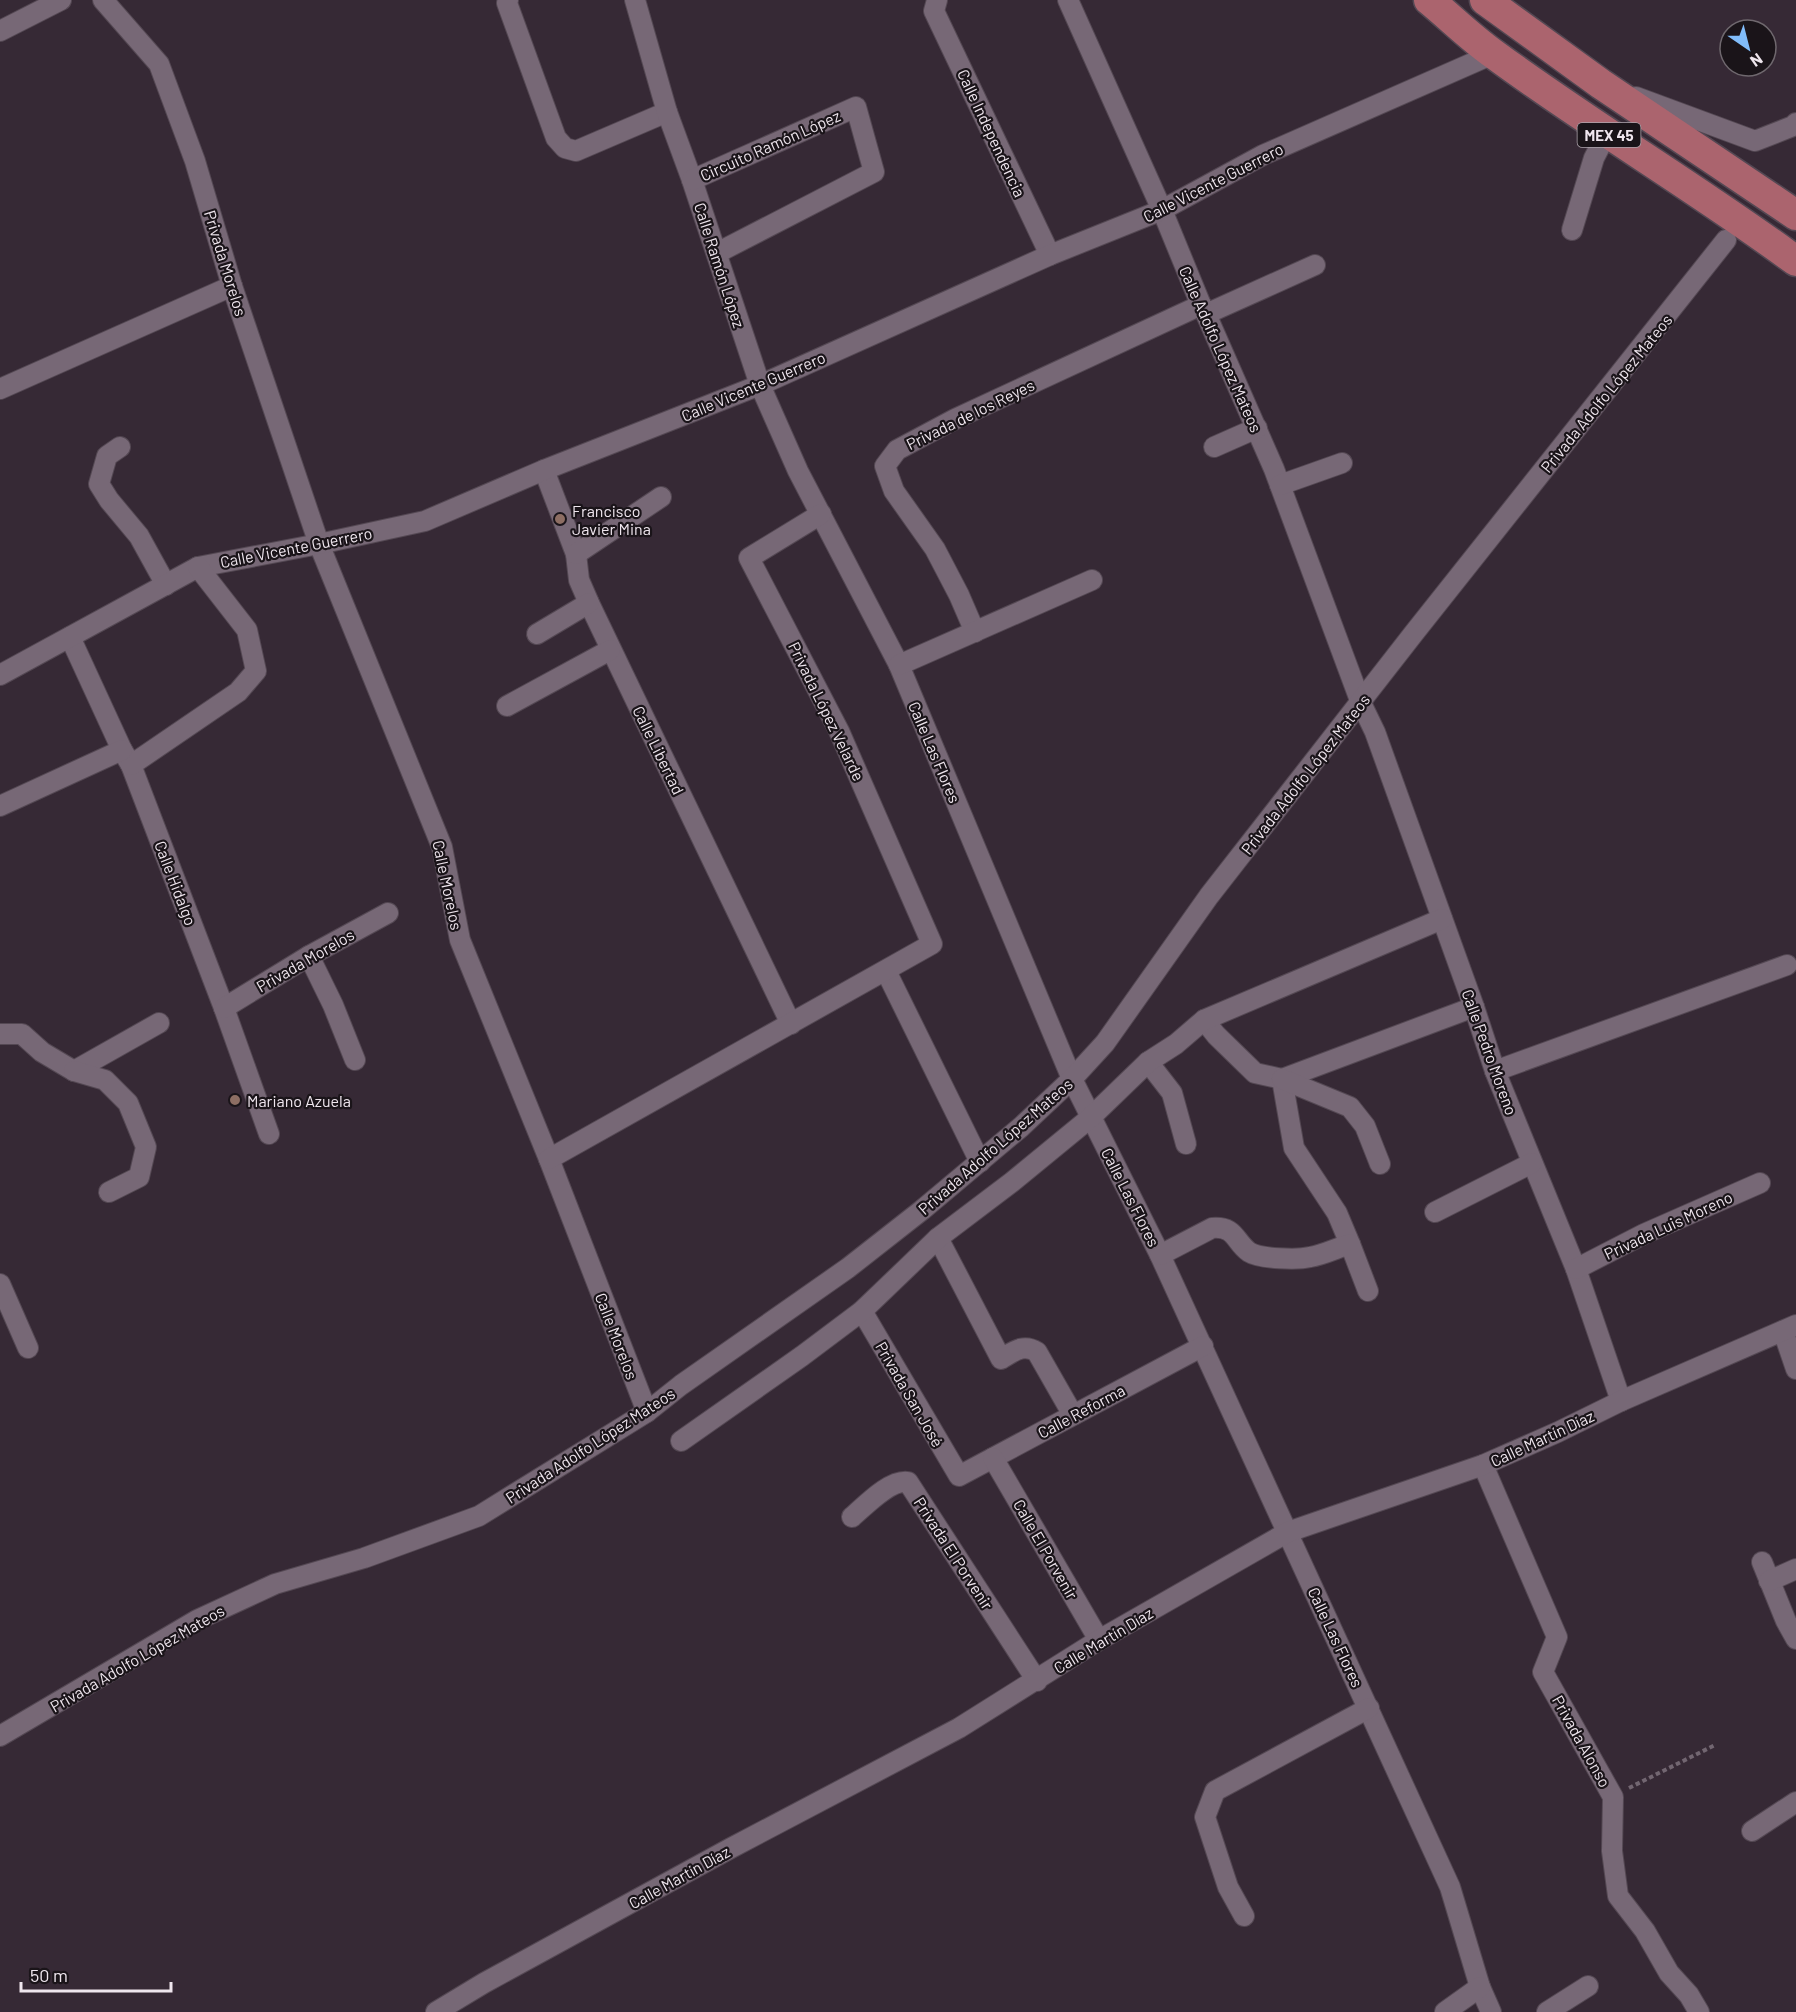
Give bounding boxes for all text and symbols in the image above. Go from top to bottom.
north arrow [1718,18,1778,78]
text: N [1747,50,1767,72]
street label: Calle Independencia [954,66,1030,200]
street label: Circuito Ramón López [697,106,843,184]
road number: MEX 45 [1578,123,1640,147]
street label: Calle Vicente Guerrero [1140,138,1286,226]
street label: Calle Ramón López [691,200,749,330]
street label: Privada Morelos [201,208,251,318]
street label: Calle Adolfo López Mateos [1176,263,1266,435]
street label: Privada Adolfo López Mateos [1536,310,1676,476]
street label: Calle Vicente Guerrero [678,347,828,425]
street label: Privada de los Reyes [903,375,1037,453]
place label: Francisco Javier Mina [572,501,651,538]
marker: Francisco Javier Mina [553,512,567,526]
street label: Calle Vicente Guerrero [218,523,374,571]
street label: Privada López Velarde [785,638,869,784]
street label: Privada Adolfo López Mateos [1237,690,1373,858]
street label: Calle Las Flores [905,698,965,806]
street label: Calle Libertad [629,703,689,797]
street label: Calle Hidalgo [151,838,201,928]
street label: Calle Morelos [429,838,467,932]
street label: Privada Morelos [253,924,357,996]
street label: Calle Pedro Moreno [1458,986,1522,1118]
street label: Privada Adolfo López Mateos [914,1074,1076,1218]
place label: Mariano Azuela [247,1091,351,1110]
marker: Mariano Azuela [228,1093,242,1107]
street label: Calle Las Flores [1098,1144,1164,1250]
street label: Privada Luis Moreno [1601,1187,1735,1263]
street label: Calle Morelos [592,1290,642,1382]
street label: Privada San José [872,1338,948,1450]
street label: Calle Reforma [1034,1380,1128,1442]
street label: Privada Adolfo López Mateos [502,1383,678,1507]
street label: Calle Martín Díaz [1487,1406,1597,1470]
street label: Privada El Porvenir [911,1493,998,1613]
street label: Calle El Porvenir [1010,1496,1082,1602]
street label: Calle Las Flores [1304,1584,1368,1690]
street label: Privada Adolfo López Mateos [47,1600,227,1716]
street label: Calle Martín Díaz [1050,1603,1156,1677]
street label: Privada Alonso [1549,1692,1615,1790]
street label: Calle Martín Díaz [625,1842,733,1912]
scale bar [21,1955,171,1993]
text: 50 m [30,1964,68,1986]

